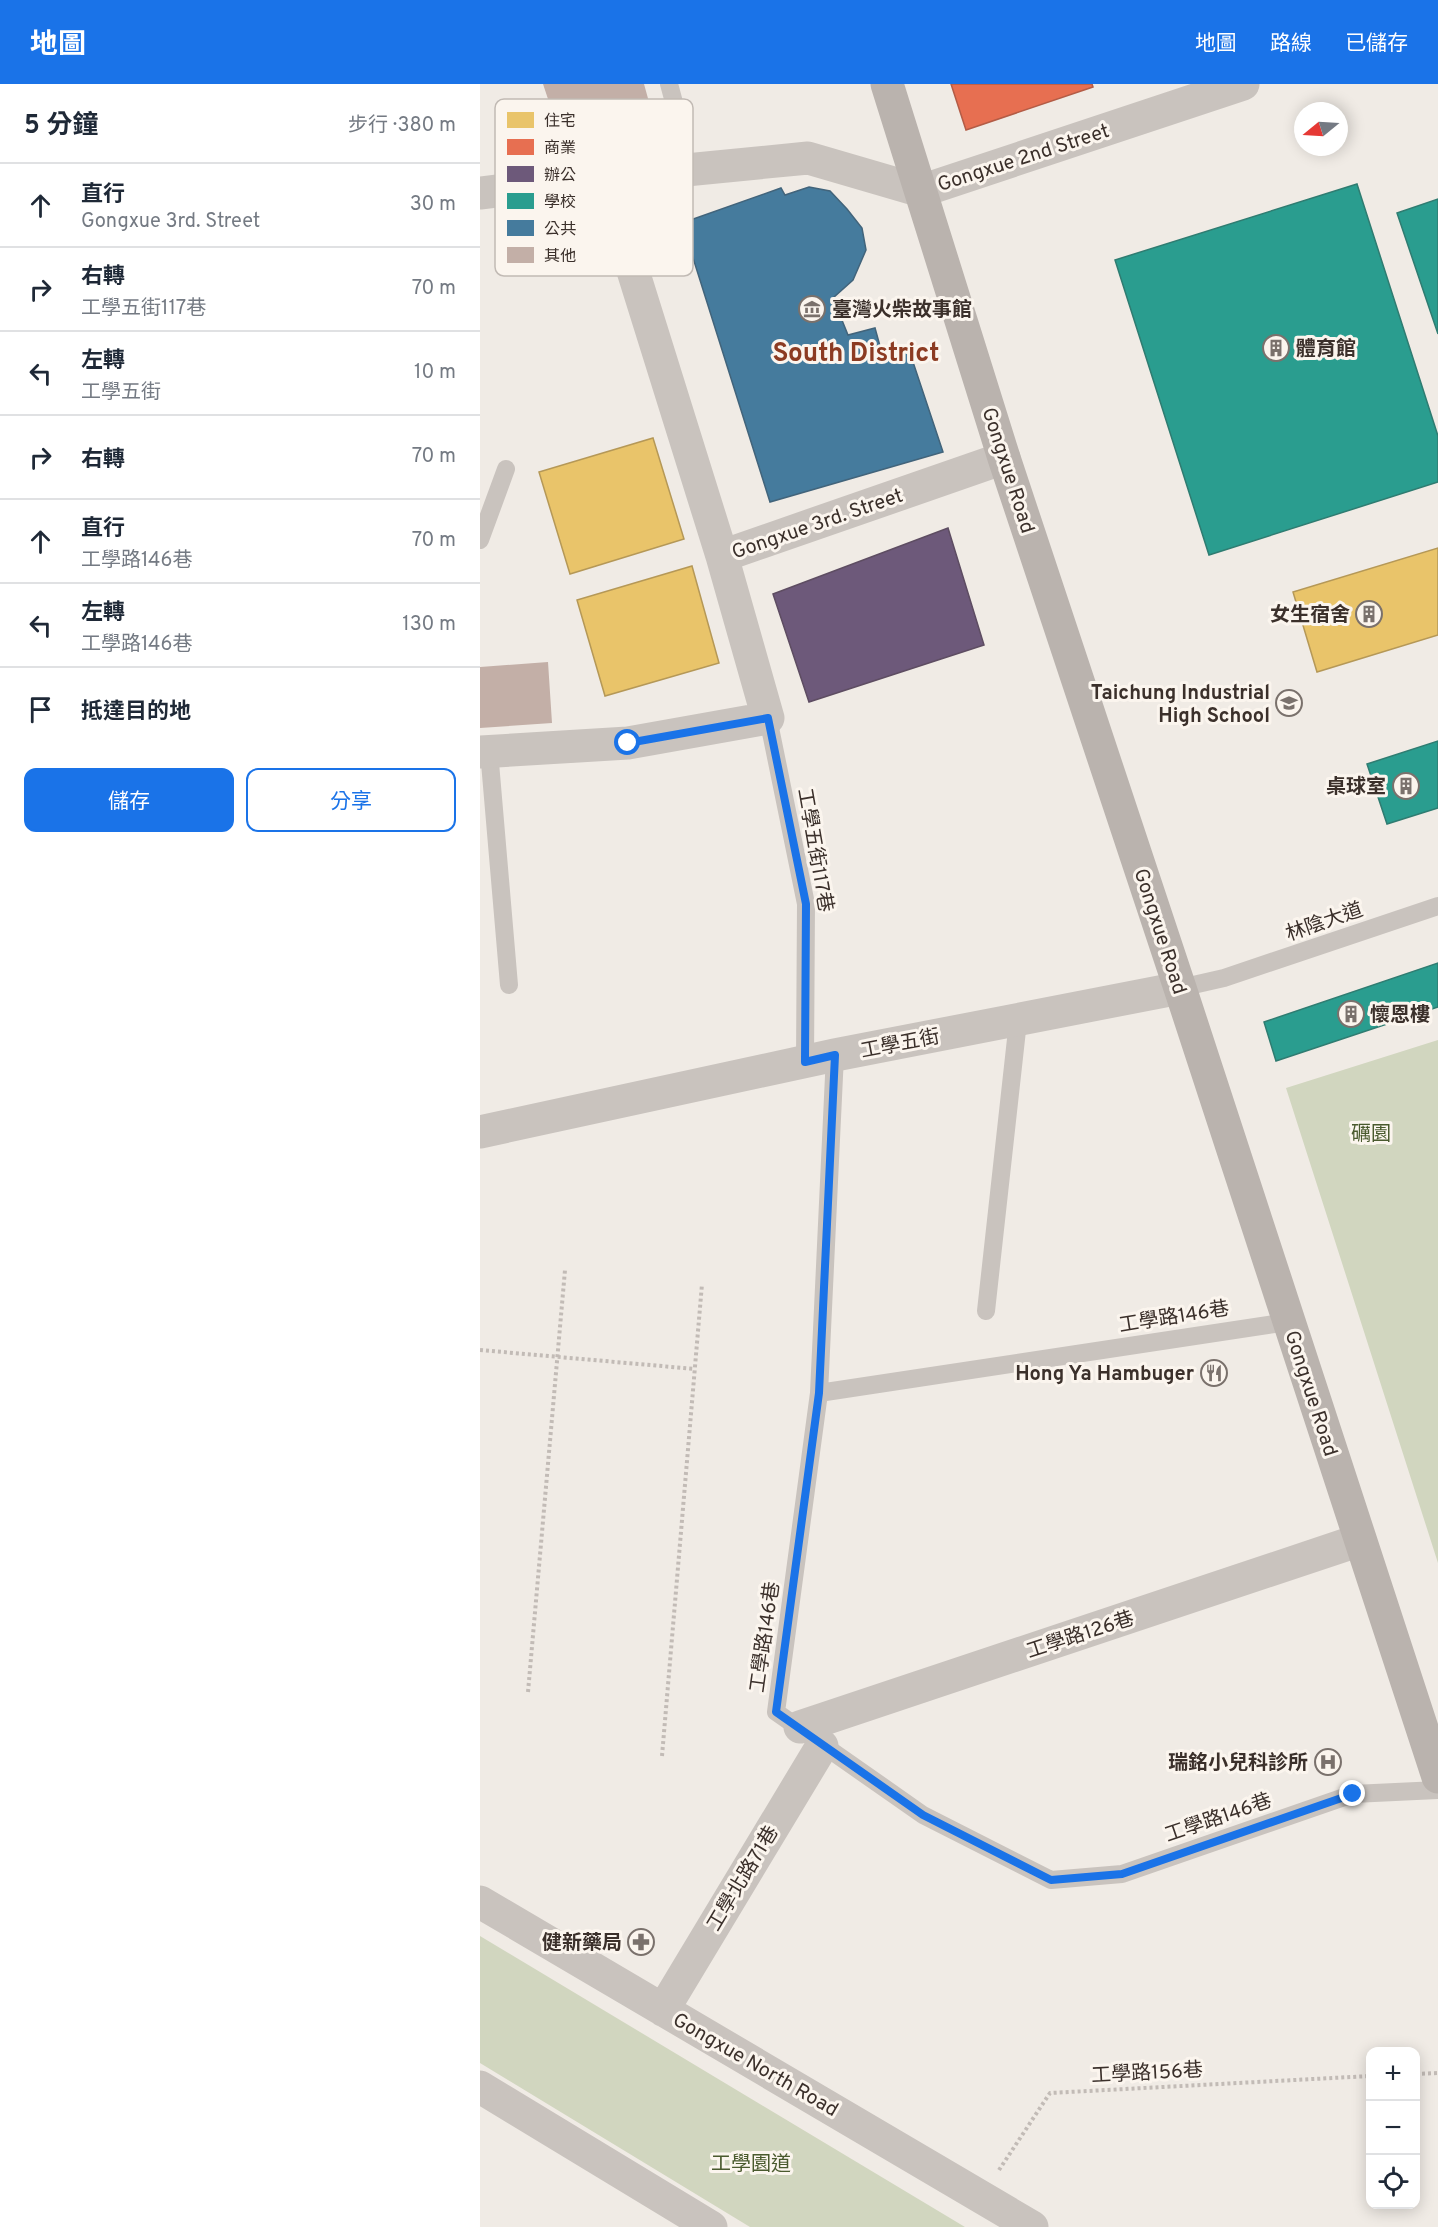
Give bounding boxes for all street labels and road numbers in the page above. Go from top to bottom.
street label: Gongxue 2nd Street [934,119,1113,199]
street label: Gongxue Road [975,404,1040,537]
street label: Gongxue 3rd. Street [729,483,907,566]
street label: 工學五街117巷 [790,786,838,914]
street label: Gongxue Road [1127,865,1192,998]
street label: 林陰大道 [1283,898,1367,948]
street label: 工學五街 [859,1025,942,1065]
street label: 工學路146巷 [1117,1296,1231,1340]
street label: Gongxue Road [1278,1327,1343,1460]
street label: 工學路146巷 [745,1580,787,1694]
street label: 工學路126巷 [1024,1606,1138,1666]
street label: 工學路146巷 [1162,1788,1276,1849]
street label: 工學北路71巷 [702,1822,785,1936]
street label: Gongxue North Road [667,2008,843,2124]
street label: 工學路156巷 [1091,2058,1204,2090]

